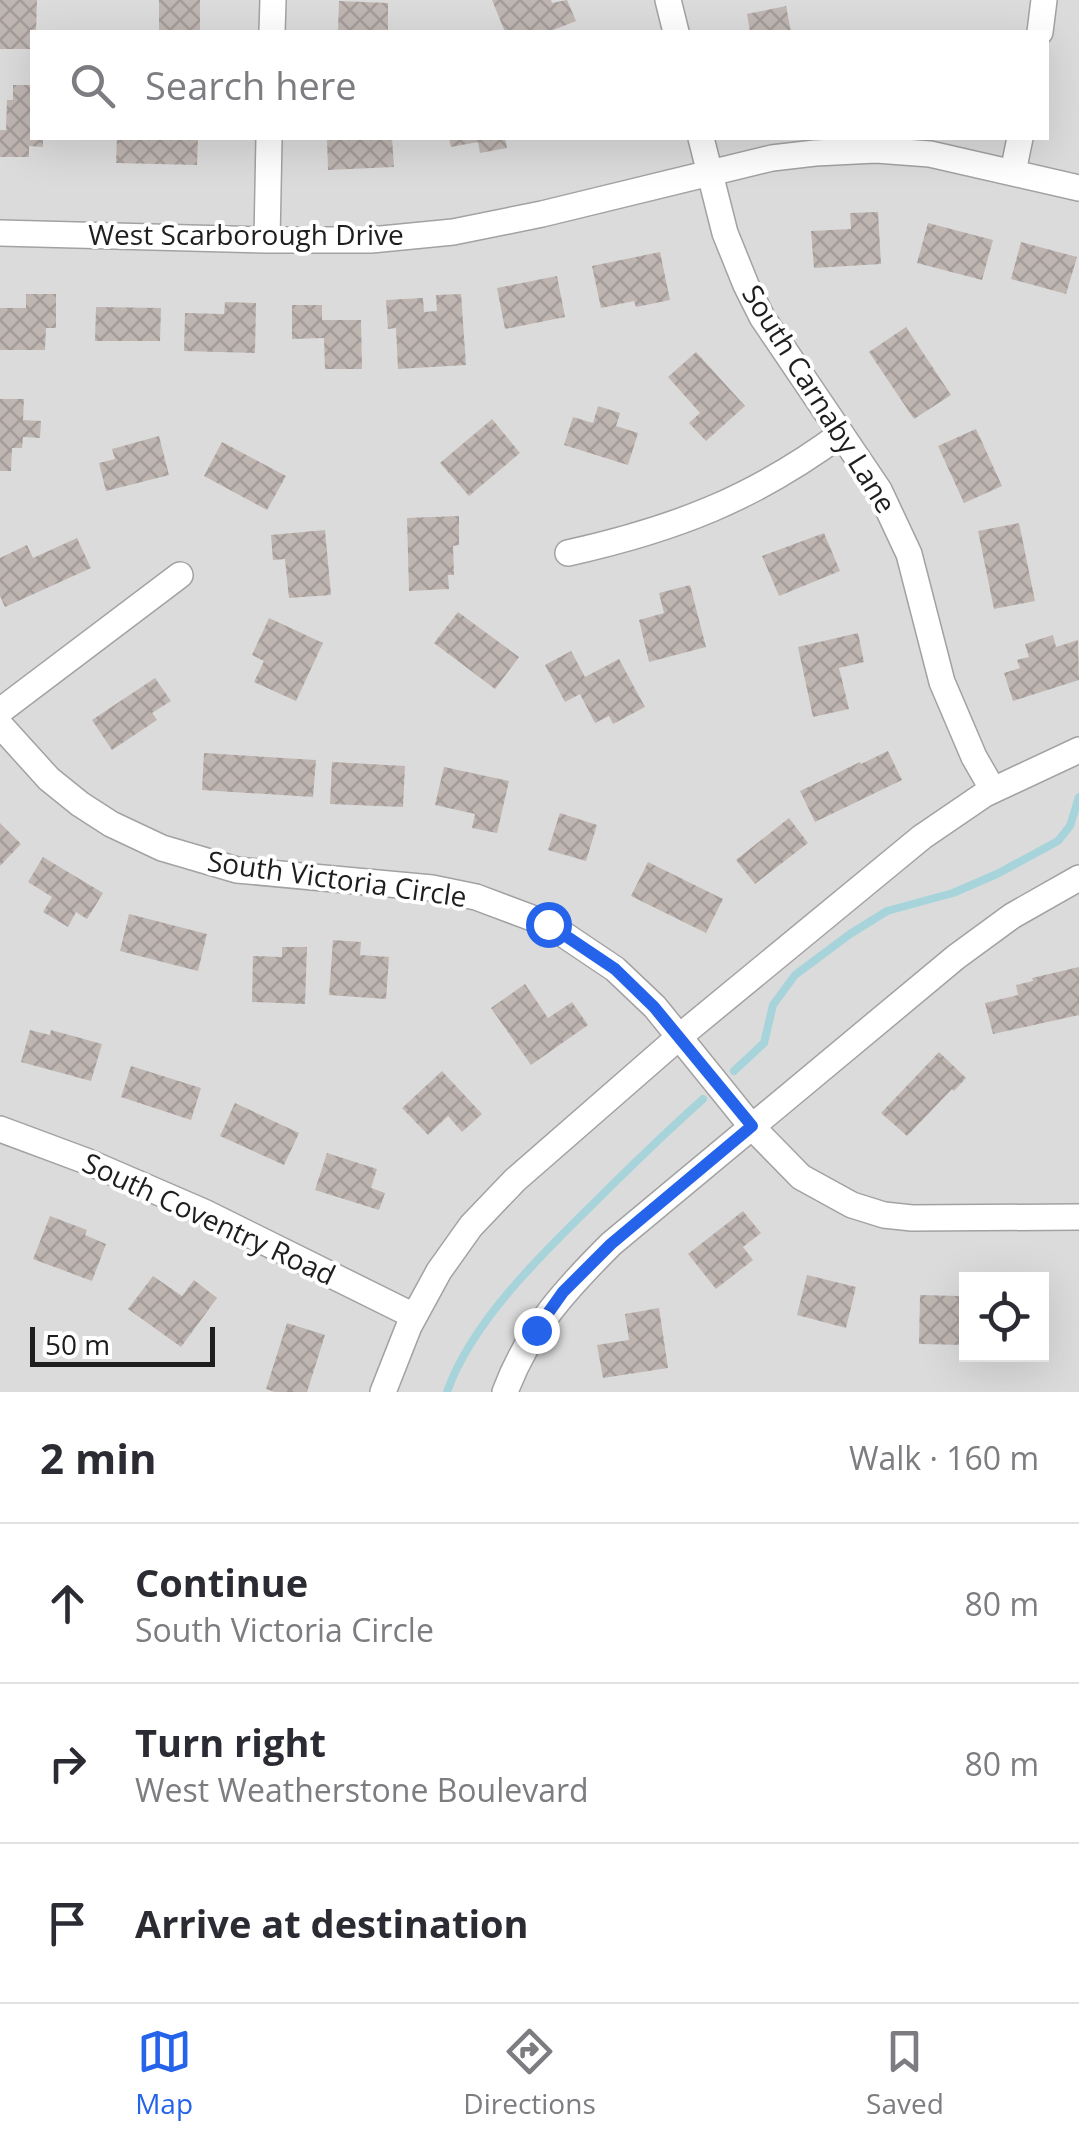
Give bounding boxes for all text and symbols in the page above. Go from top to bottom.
search box [30,30,1049,140]
icon: search [65,58,120,113]
text: Search here [145,59,357,111]
street label: West Scarborough Drive [88,215,404,253]
street label: South Carnaby Lane [734,277,906,520]
street label: South Victoria Circle [205,841,469,915]
route start [526,902,572,948]
street label: South Coventry Road [77,1143,342,1293]
map controls [959,1272,1049,1362]
button: locate [959,1272,1049,1362]
route end [514,1308,560,1354]
scale bar [30,1322,215,1366]
text: 50 m [45,1325,110,1363]
text: 2 min [40,1429,157,1486]
text: Walk · 160 m [849,1436,1039,1479]
text: Continue [135,1556,308,1608]
icon: ahead [40,1576,95,1631]
text: 80 m [964,1582,1039,1625]
text: South Victoria Circle [135,1608,434,1651]
text: Turn right [135,1716,326,1768]
icon: right [40,1736,95,1791]
text: 80 m [964,1742,1039,1785]
text: West Weatherstone Boulevard [135,1768,589,1811]
icon: arrive [40,1896,95,1951]
text: Arrive at destination [135,1897,529,1949]
tab: Map [135,2024,193,2122]
tab: Directions [463,2024,596,2122]
tab: Saved [866,2024,944,2122]

